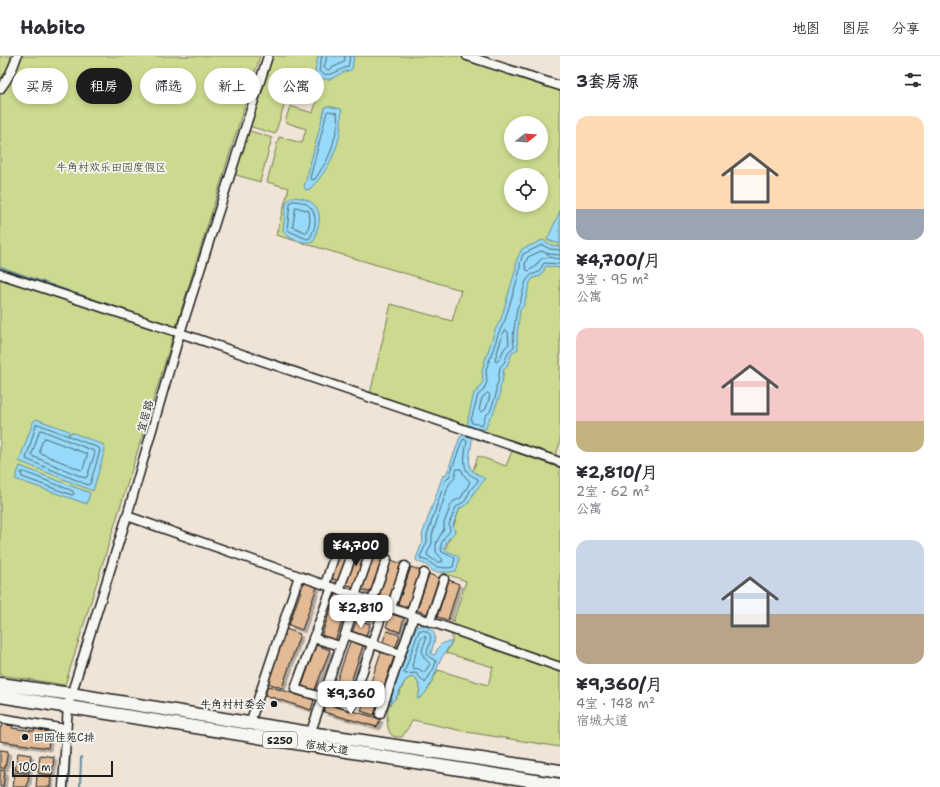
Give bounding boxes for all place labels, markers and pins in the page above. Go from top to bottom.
pin: ¥4,700 [323,533,389,567]
pin: ¥2,810 [328,595,394,629]
pin: ¥9,360 [318,681,384,715]
place label: 牛角村村委会 [200,697,266,712]
marker: 牛角村村委会 [269,699,279,709]
place label: 田园佳苑C排 [33,730,95,745]
marker: 田园佳苑C排 [20,732,30,742]

